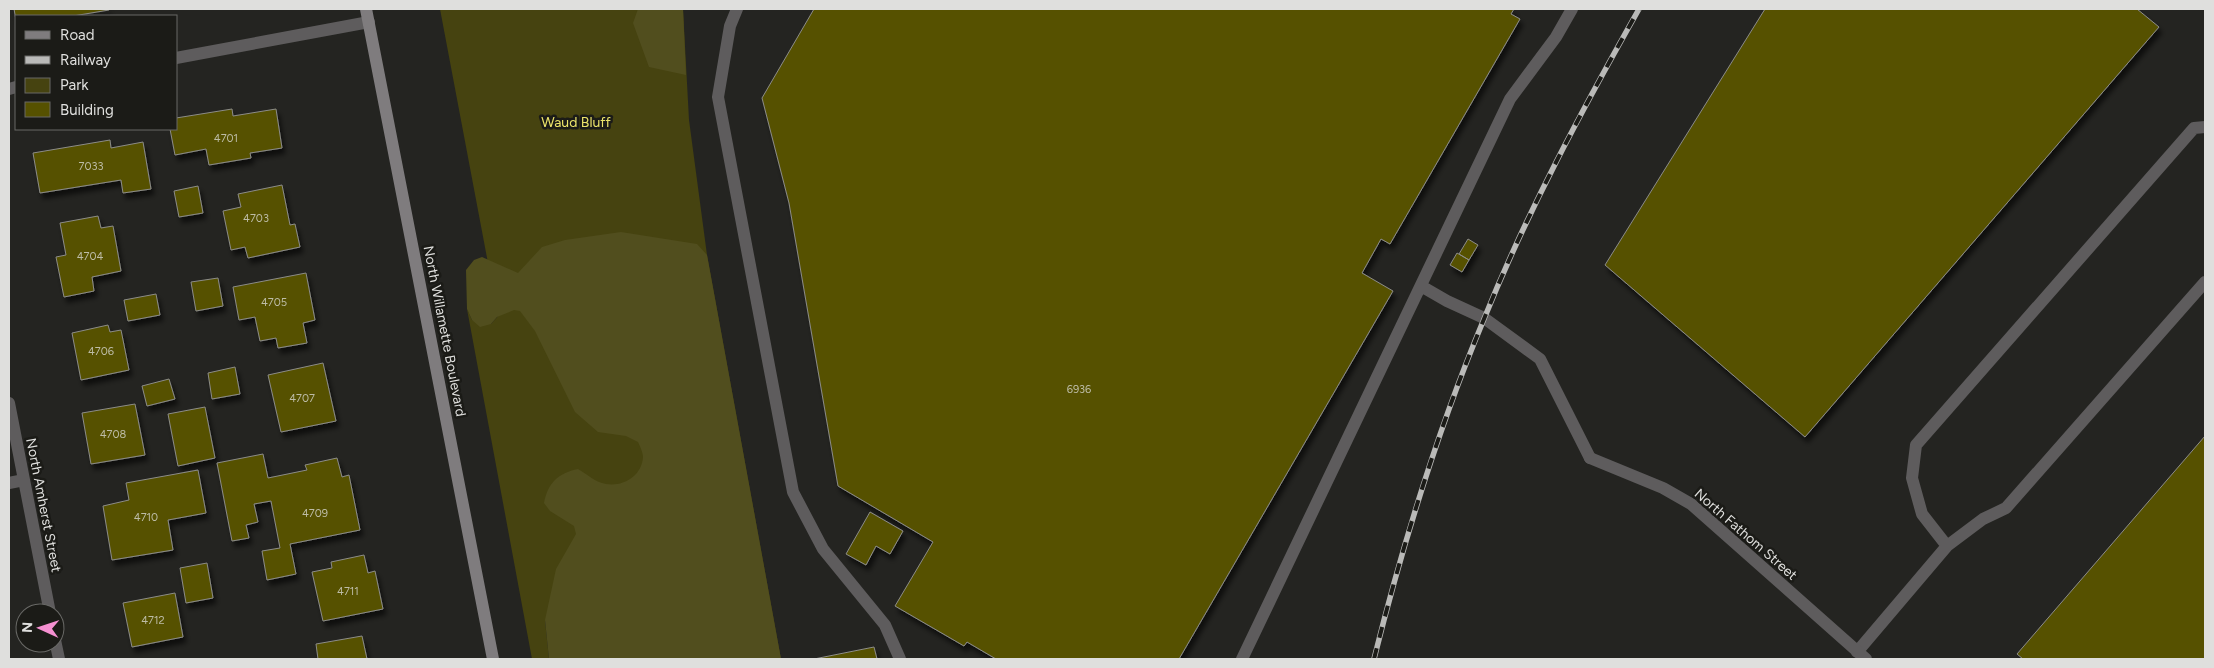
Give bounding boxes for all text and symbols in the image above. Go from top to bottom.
legend [15,15,178,130]
text: Road [60,26,95,44]
text: Railway [60,51,111,69]
text: Park [60,76,89,94]
text: Building [60,101,114,119]
park label: Waud Bluff [541,114,611,131]
house number: 4701 [214,132,238,145]
house number: 7033 [79,160,103,173]
house number: 4703 [243,212,269,225]
street label: North Willamette Boulevard [420,244,469,418]
house number: 4704 [77,250,103,263]
house number: 4705 [261,296,287,309]
house number: 4706 [88,345,114,358]
house number: 6936 [1067,383,1091,396]
house number: 4707 [289,392,315,405]
house number: 4708 [100,428,127,441]
street label: North Amherst Street [22,437,65,574]
street label: North Fathom Street [1691,485,1801,584]
house number: 4709 [302,507,328,520]
house number: 4710 [134,511,158,524]
house number: 4711 [337,585,359,598]
north arrow [15,603,65,653]
house number: 4712 [141,614,165,627]
text: N [19,621,36,633]

